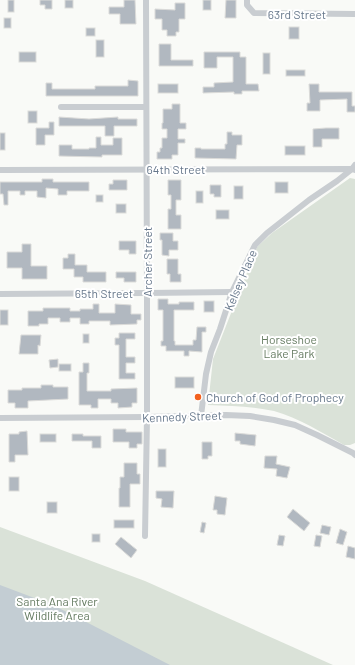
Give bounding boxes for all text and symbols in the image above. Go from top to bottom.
street label: 63rd Street [268,7,326,21]
street label: 64th Street [147,162,205,176]
street label: Archer Street [140,227,154,297]
street label: Kelsey Place [221,247,259,313]
street label: 65th Street [75,286,133,300]
park label: Horseshoe Lake Park [261,332,317,360]
place label: Church of God of Prophecy [206,390,344,404]
marker: Church of God of Prophecy [193,392,203,402]
street label: Kennedy Street [142,408,222,424]
park label: Santa Ana River Wildlife Area [16,594,98,622]

